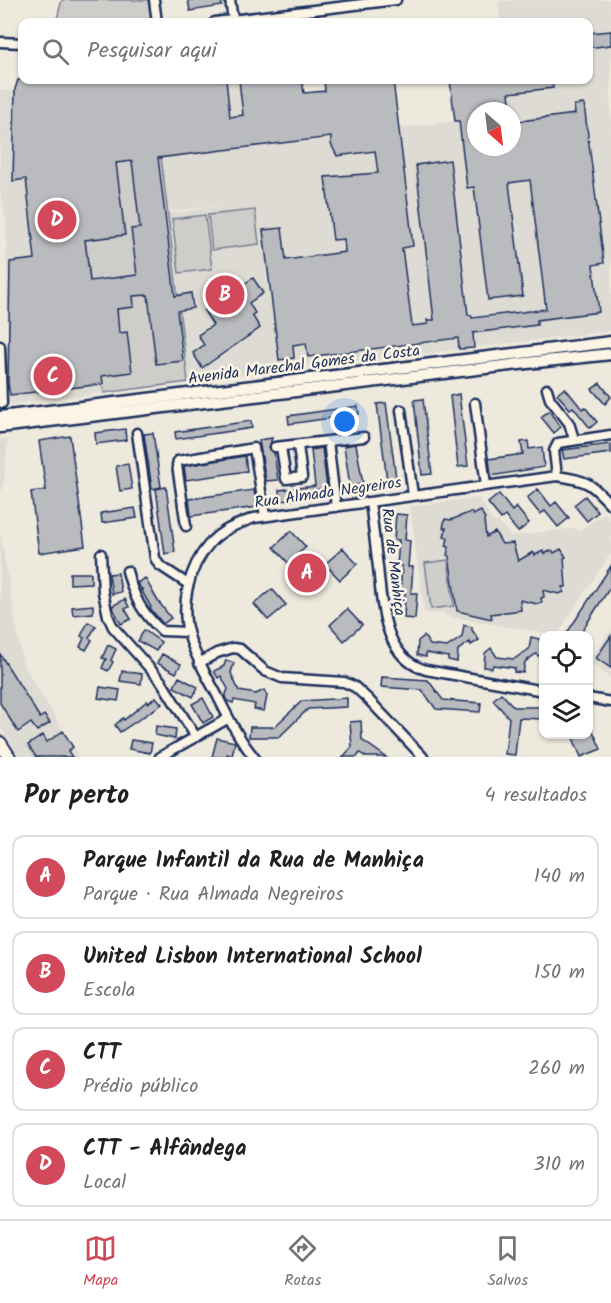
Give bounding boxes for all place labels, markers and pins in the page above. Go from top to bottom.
pin: D [38,198,76,242]
pin: B [206,272,244,318]
pin: C [34,354,72,398]
pin: A [288,550,326,596]

